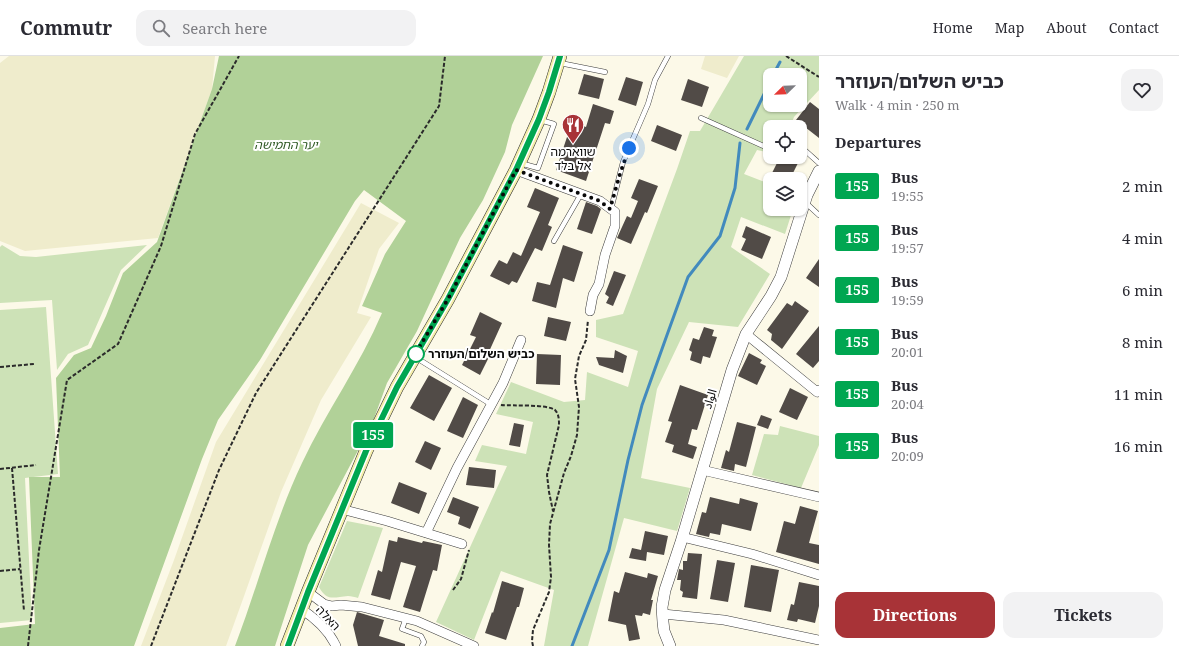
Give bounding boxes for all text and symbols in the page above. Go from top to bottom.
search box [136,10,416,46]
text: Commutr [20,15,112,41]
icon: search [150,17,172,39]
text: Search here [182,18,267,38]
text: Home [933,18,973,37]
text: Map [995,18,1024,37]
text: About [1046,18,1087,37]
text: Contact [1109,18,1159,37]
north arrow [763,68,807,112]
map controls [763,68,807,216]
text: כביש השלום/העוזרר [835,68,1004,94]
button: heart [1121,69,1163,111]
text: Walk · 4 min · 250 m [835,96,960,114]
restaurant icon: שווארמה אל בלד [560,112,586,145]
button: locate [763,120,807,164]
text: Departures [835,132,921,152]
park label: יער החמישה [254,136,319,153]
your location [619,138,639,158]
place label: שווארמה אל בלד [550,143,596,174]
text: Bus [891,167,918,187]
button: layers [763,172,807,216]
text: 155 [845,176,869,195]
text: 2 min [1122,176,1163,196]
text: 19:55 [891,187,924,205]
text: Bus [891,219,918,239]
text: 155 [845,228,869,247]
text: 4 min [1122,228,1163,248]
text: 19:57 [891,239,924,257]
text: Bus [891,271,918,291]
text: 155 [845,280,869,299]
text: 6 min [1122,280,1163,300]
text: 19:59 [891,291,924,309]
text: Bus [891,323,918,343]
text: 155 [845,332,869,351]
text: 8 min [1122,332,1163,352]
text: 20:01 [891,343,924,361]
marker: כביש השלום/העוזרר [407,345,425,363]
place label: כביש השלום/העוזרר [428,345,535,362]
text: Bus [891,375,918,395]
text: 155 [845,384,869,403]
text: 11 min [1114,384,1163,404]
street label: الواد [698,387,721,411]
text: 20:04 [891,395,924,413]
line badge: 155 [350,422,396,448]
text: 155 [361,425,385,444]
text: Bus [891,427,918,447]
text: 155 [845,436,869,455]
text: 16 min [1114,436,1163,456]
text: 20:09 [891,447,924,465]
button: Directions [835,592,995,638]
button: Tickets [1003,592,1163,638]
street label: האלה [312,601,344,634]

